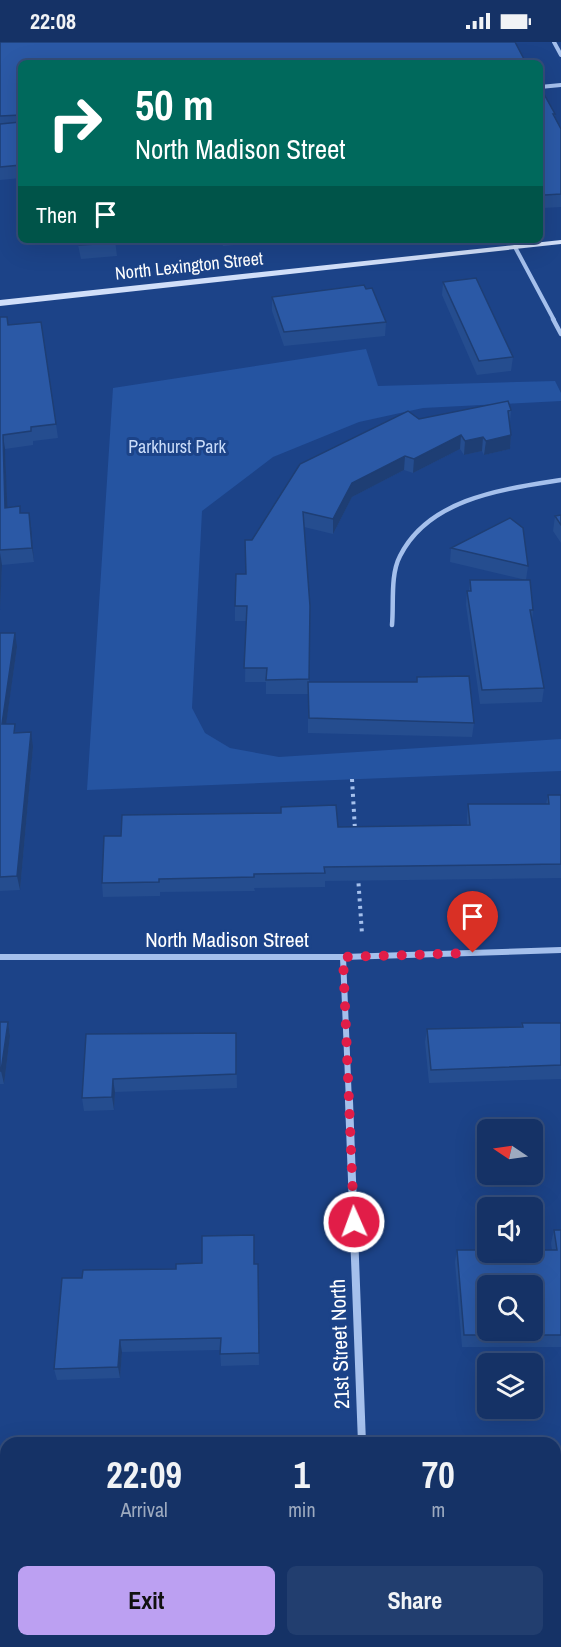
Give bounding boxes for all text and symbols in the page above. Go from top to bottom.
text: 22:08 [30,6,76,36]
text: 50 m [135,77,214,133]
icon: right [36,84,114,162]
text: North Madison Street [135,131,345,167]
icon: arrive [89,198,122,231]
text: Then [36,200,77,230]
street label: North Lexington Street [114,245,264,286]
park label: Parkhurst Park [128,434,226,459]
pin [447,891,498,953]
icon: arrive [456,900,489,933]
street label: North Madison Street [145,925,309,954]
north arrow [477,1119,543,1185]
map controls [477,1119,543,1419]
position arrow [322,1190,386,1254]
button: sound [477,1197,543,1263]
button: search [477,1275,543,1341]
street label: 21st Street North [323,1278,356,1410]
button: layers [477,1353,543,1419]
text: 22:09 [106,1451,182,1499]
text: 1 [294,1451,310,1499]
text: 70 [422,1451,455,1499]
text: Arrival [120,1496,168,1523]
text: min [288,1496,316,1523]
text: m [431,1496,445,1523]
button: Exit [18,1566,275,1635]
button: Share [287,1566,543,1635]

